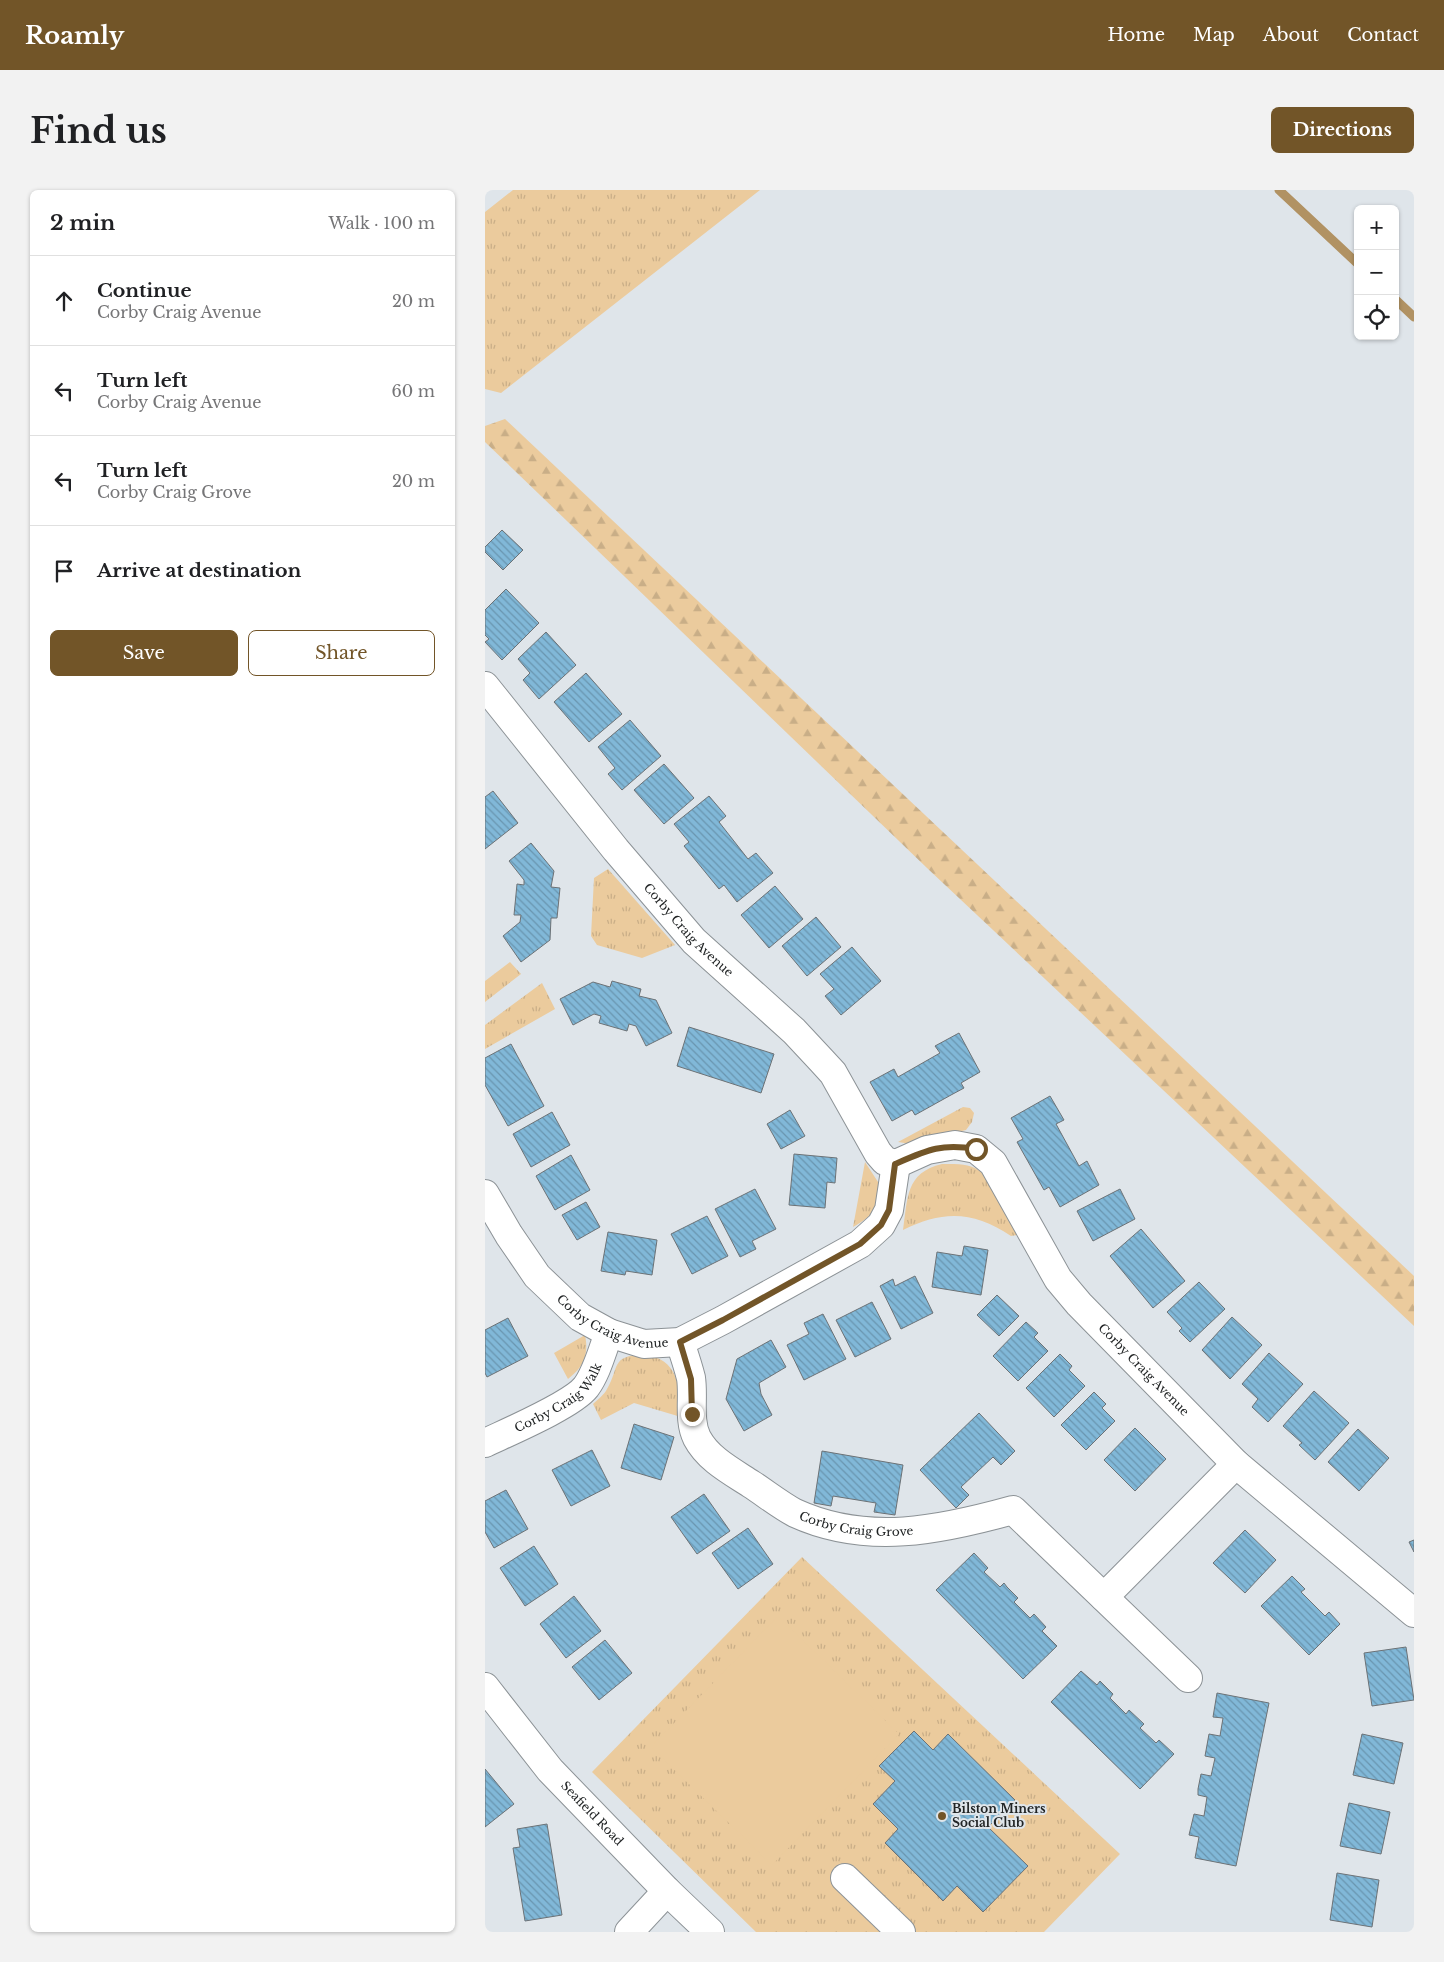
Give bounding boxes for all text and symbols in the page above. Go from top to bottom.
text: Roamly [25,21,124,50]
text: Home [1107,24,1165,46]
text: Map [1193,24,1235,46]
text: About [1263,24,1319,46]
text: Contact [1347,24,1419,46]
button: Directions [1271,107,1414,153]
text: Find us [30,109,167,152]
map controls [1354,205,1399,340]
button: + [1354,205,1399,250]
text: 2 min [50,210,115,236]
text: Walk · 100 m [328,213,435,233]
button: − [1354,250,1399,295]
text: Continue [97,279,192,302]
icon: ahead [50,287,78,315]
text: 20 m [392,291,435,311]
button: locate [1354,295,1399,340]
text: Corby Craig Avenue [97,302,262,322]
text: Turn left [97,369,188,392]
icon: left [50,377,78,405]
text: 60 m [392,381,435,401]
text: Corby Craig Avenue [97,392,262,412]
text: Turn left [97,459,188,482]
icon: left [50,467,78,495]
text: 20 m [392,471,435,491]
text: Corby Craig Grove [97,482,251,502]
icon: arrive [50,557,78,585]
text: Arrive at destination [97,559,301,582]
button: Save [50,630,238,676]
button: Share [248,630,435,676]
street label: Corby Craig Avenue [641,880,737,980]
route start [965,1138,988,1161]
street label: Corby Craig Avenue [554,1291,669,1351]
street label: Corby Craig Avenue [1095,1320,1193,1419]
street label: Corby Craig Walk [512,1360,605,1435]
route end [681,1403,704,1426]
street label: Corby Craig Grove [797,1508,914,1539]
street label: Seafield Road [558,1778,627,1848]
place label: Bilston Miners Social Club [952,1801,1046,1830]
marker: Bilston Miners Social Club [936,1810,948,1822]

